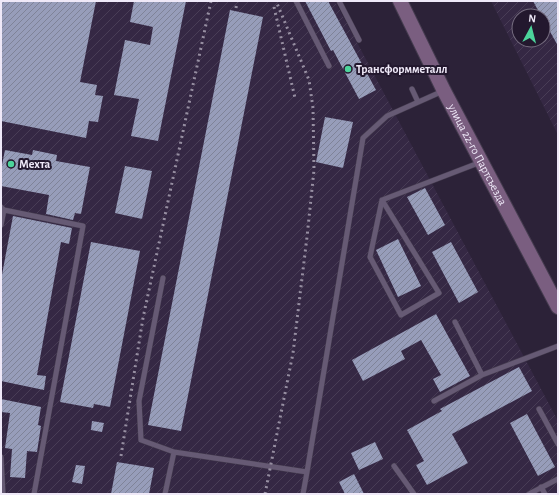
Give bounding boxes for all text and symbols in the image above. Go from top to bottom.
north arrow [511,8,551,48]
text: N [528,13,537,24]
place label: Трансформметалл [356,63,448,75]
marker: Трансформметалл [343,64,353,74]
street label: улица 22-го Партсъезда [445,101,509,208]
place label: Мехта [19,158,51,170]
marker: Мехта [6,159,16,169]

